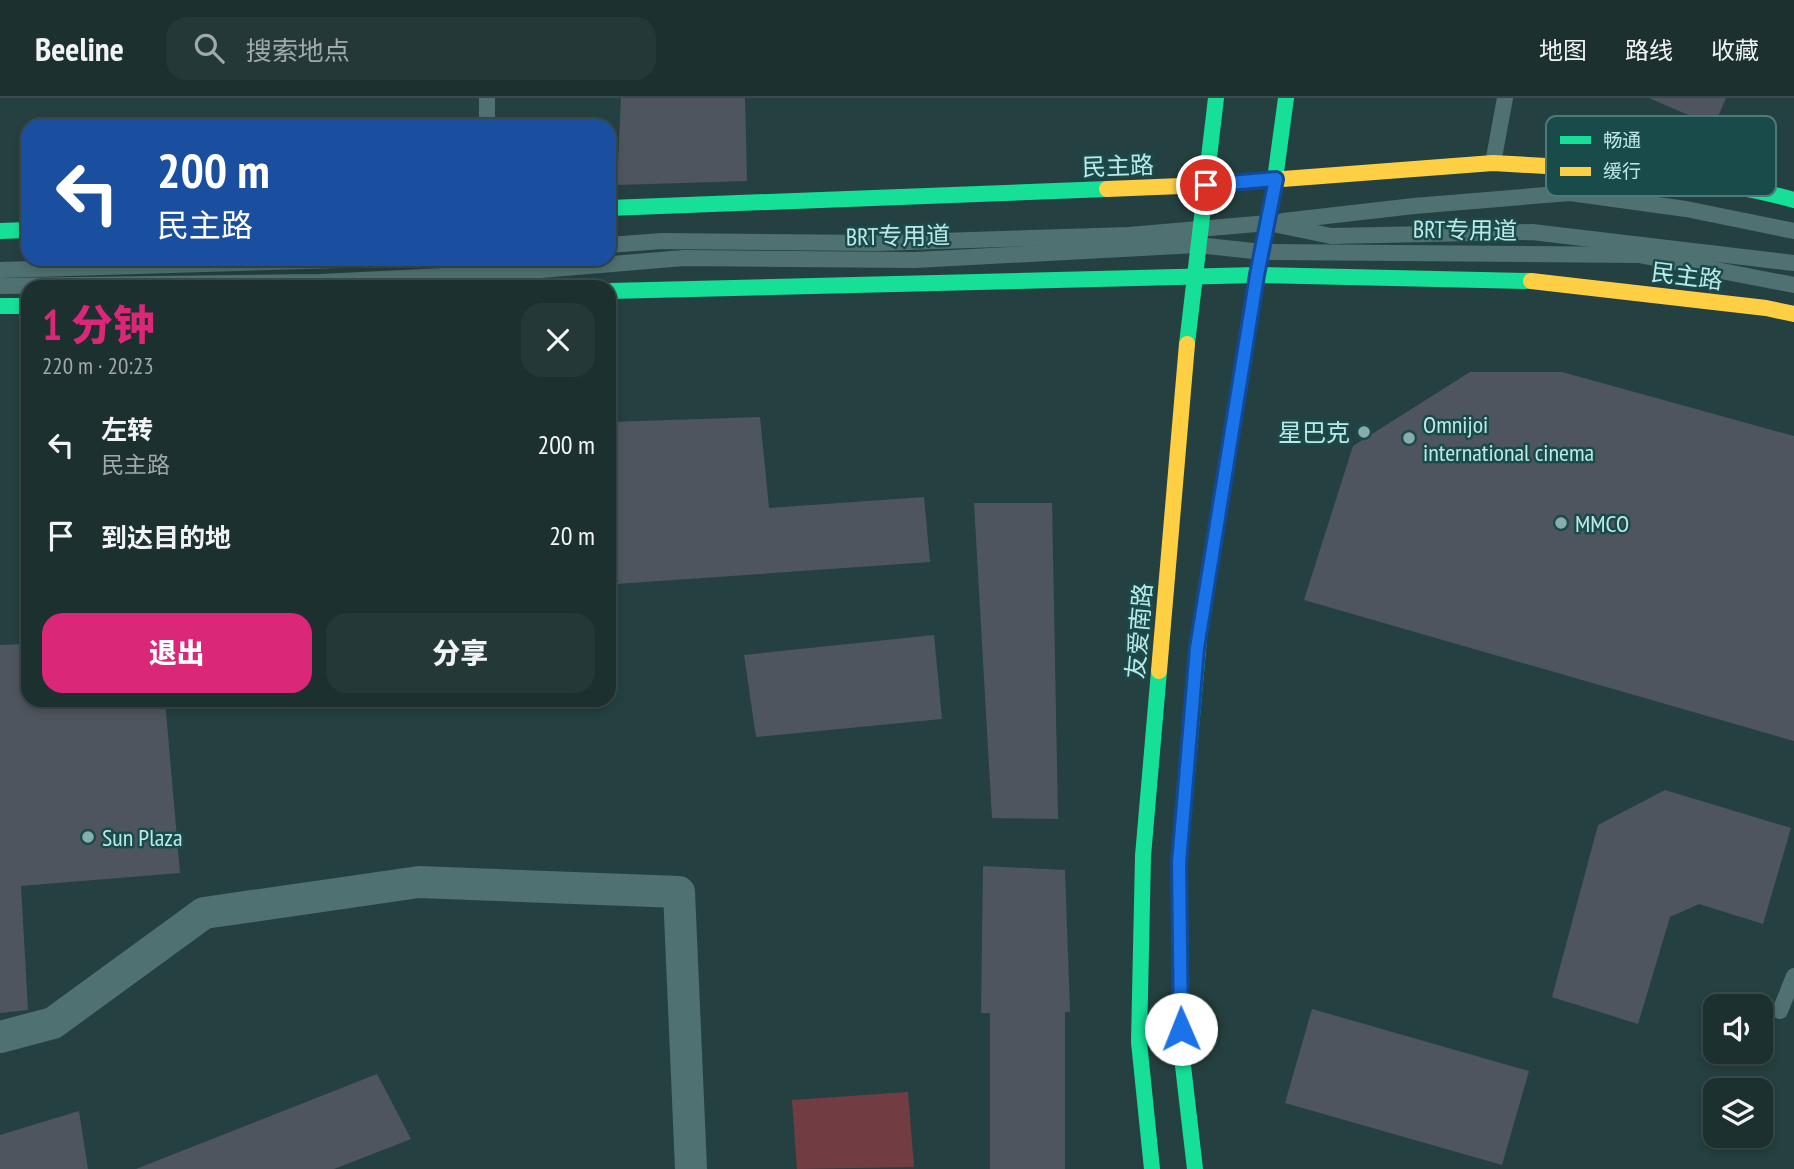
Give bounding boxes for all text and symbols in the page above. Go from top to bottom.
search box [166,17,656,80]
text: Beeline [35,27,124,70]
icon: search [190,29,228,67]
text: 搜索地点 [246,34,350,67]
text: 地图 [1539,35,1587,66]
text: 路线 [1625,35,1673,66]
text: 收藏 [1711,35,1759,66]
legend [1546,116,1776,196]
text: 畅通 [1603,128,1641,152]
text: 200 m [157,138,270,202]
icon: left [42,147,133,238]
street label: 民主路 [1081,149,1155,183]
pin [1176,155,1236,215]
text: 缓行 [1603,159,1641,183]
icon: arrive [1187,166,1225,204]
text: 民主路 [157,204,253,246]
street label: BRT专用道 [1413,214,1517,246]
street label: BRT专用道 [846,220,950,252]
street label: 民主路 [1649,256,1725,296]
text: 1 分钟 [42,297,155,352]
button: close [521,303,595,377]
text: 220 m · 20:23 [42,351,154,380]
place label: Omnijoi international cinema [1423,409,1594,468]
text: 左转 [101,413,153,446]
place label: 星巴克 [1278,417,1350,448]
marker: 星巴克 [1356,424,1372,440]
icon: left [42,426,80,464]
text: 200 m [537,428,595,461]
marker: Omnijoi international cinema [1401,430,1417,446]
text: 民主路 [101,450,170,479]
place label: MMCO [1575,508,1629,539]
marker: MMCO [1553,515,1569,531]
icon: arrive [42,517,80,555]
text: 20 m [549,519,595,552]
text: 到达目的地 [101,521,231,554]
street label: 友爱南路 [1119,582,1159,680]
button: 退出 [42,613,312,693]
button: 分享 [326,613,595,693]
place label: Sun Plaza [102,822,183,853]
marker: Sun Plaza [80,829,96,845]
position arrow [1144,992,1218,1066]
map controls [1703,994,1773,1148]
button: sound [1703,994,1773,1064]
button: layers [1703,1078,1773,1148]

